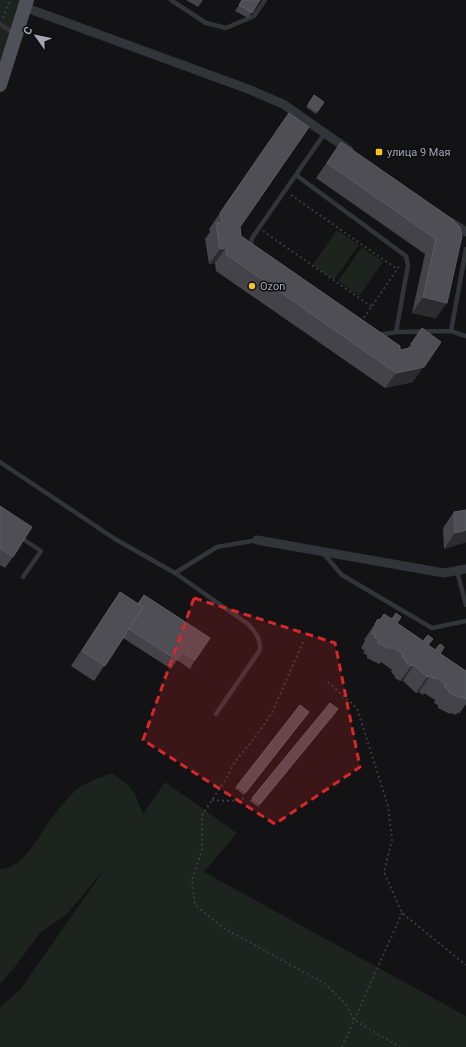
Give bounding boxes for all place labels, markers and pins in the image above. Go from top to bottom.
place label: улица 9 Мая [387,146,450,159]
marker: улица 9 Мая [374,147,384,157]
place label: Ozon [260,280,285,293]
marker: Ozon [247,281,257,291]

